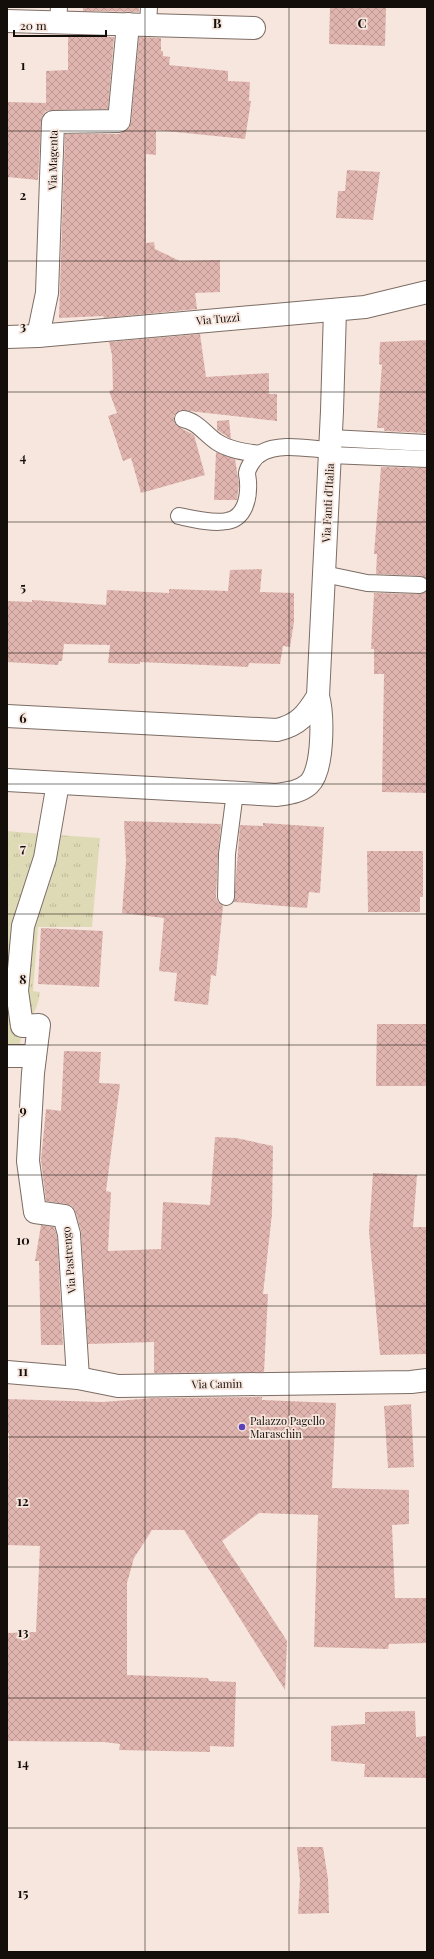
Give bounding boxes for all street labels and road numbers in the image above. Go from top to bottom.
street label: Via Magenta [44,129,61,191]
street label: Via Tuzzi [194,309,240,328]
street label: Via Fanti d'Italia [318,462,337,544]
street label: Via Pastrengo [58,1226,79,1295]
street label: Via Camin [191,1376,243,1391]

